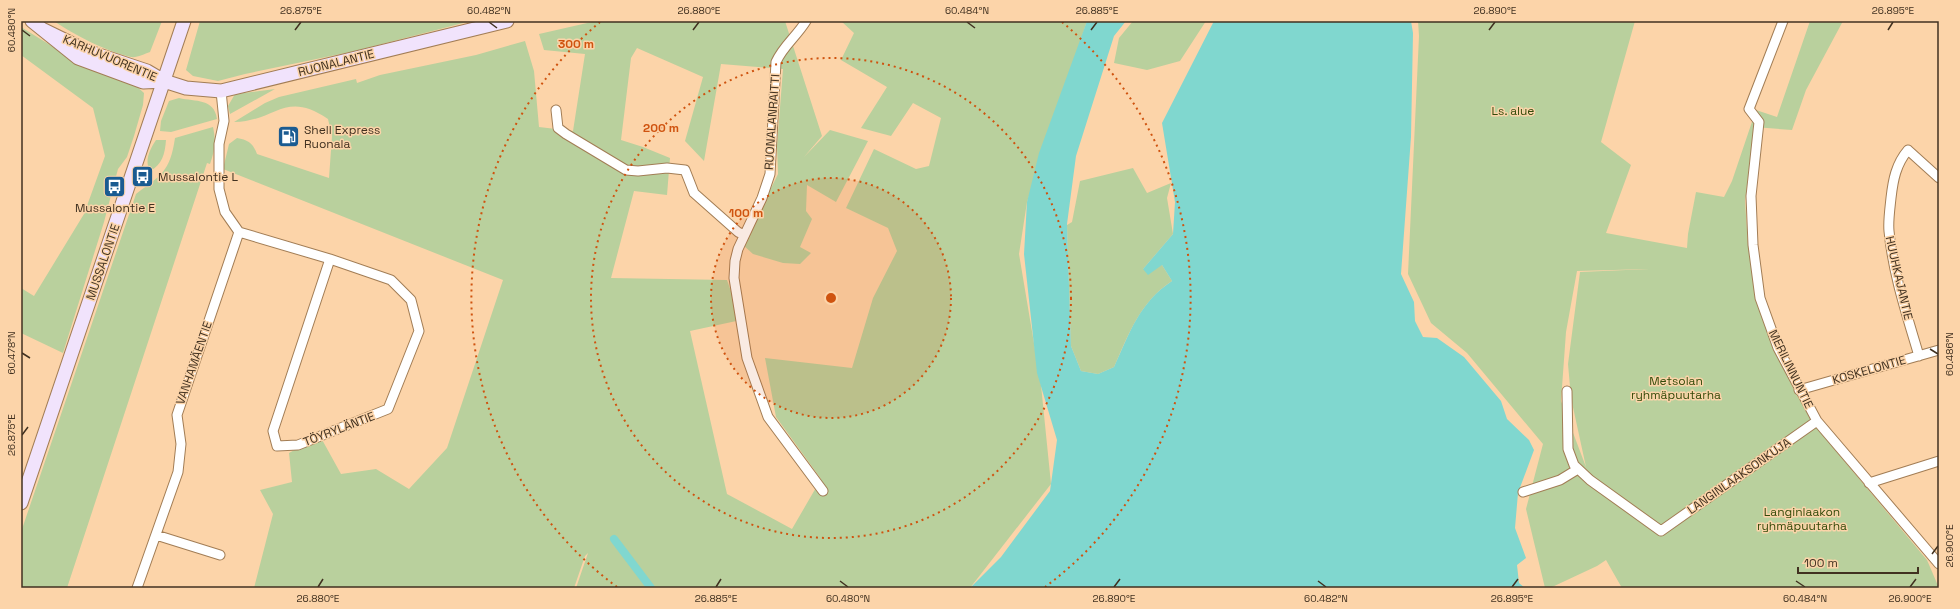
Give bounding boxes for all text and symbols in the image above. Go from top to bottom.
text: 26.875°E [280,4,322,17]
text: 60.482°N [467,4,511,17]
text: 26.880°E [678,4,721,17]
text: 60.484°N [945,4,989,17]
text: 26.885°E [1076,4,1119,17]
text: 26.890°E [1474,4,1517,17]
text: 26.895°E [1872,4,1915,17]
text: 60.480°N [5,8,18,52]
street label: KARHUVUORENTIE [60,31,160,85]
text: 300 m [558,36,594,52]
street label: RUONALANTIE [296,46,376,80]
street label: RUONALANRAITTI [761,73,783,171]
park label: Ls. alue [1492,103,1534,119]
text: 200 m [643,120,679,136]
place label: Shell Express Ruonala [304,122,380,152]
fuel station icon: Shell Express Ruonala [276,124,302,150]
bus stop icon: Mussalontie L [130,164,156,190]
place label: Mussalontie L [158,169,238,185]
bus stop icon: Mussalontie E [102,174,128,200]
place label: Mussalontie E [75,200,155,216]
text: 100 m [729,205,763,221]
street label: MUSSALONTIE [82,222,124,302]
street label: HUUHKAJANTIE [1882,234,1916,322]
centre of rings [824,291,838,305]
street label: VANHAMÄENTIE [172,319,216,407]
street label: MERILINNUNTIE [1765,327,1817,411]
text: 60.478°N [5,331,18,375]
text: 60.486°N [1943,332,1956,376]
street label: KOSKELONTIE [1831,352,1908,388]
park label: Metsolan ryhmäpuutarha [1631,373,1721,403]
street label: TÖYRYLÄNTIE [301,408,377,450]
text: 26.875°E [5,414,18,456]
street label: LANGINLAAKSONKUJA [1684,434,1794,518]
park label: Langinlaakon ryhmäpuutarha [1757,504,1847,534]
text: 26.900°E [1943,524,1956,568]
scale bar [1798,549,1918,575]
text: 100 m [1804,555,1838,571]
text: 26.880°E [297,592,340,605]
text: 26.885°E [695,592,738,605]
text: 60.480°N [826,592,870,605]
text: 26.890°E [1093,592,1136,605]
text: 60.482°N [1304,592,1348,605]
text: 26.895°E [1491,592,1534,605]
text: 60.484°N [1783,592,1827,605]
text: 26.900°E [1888,592,1932,605]

